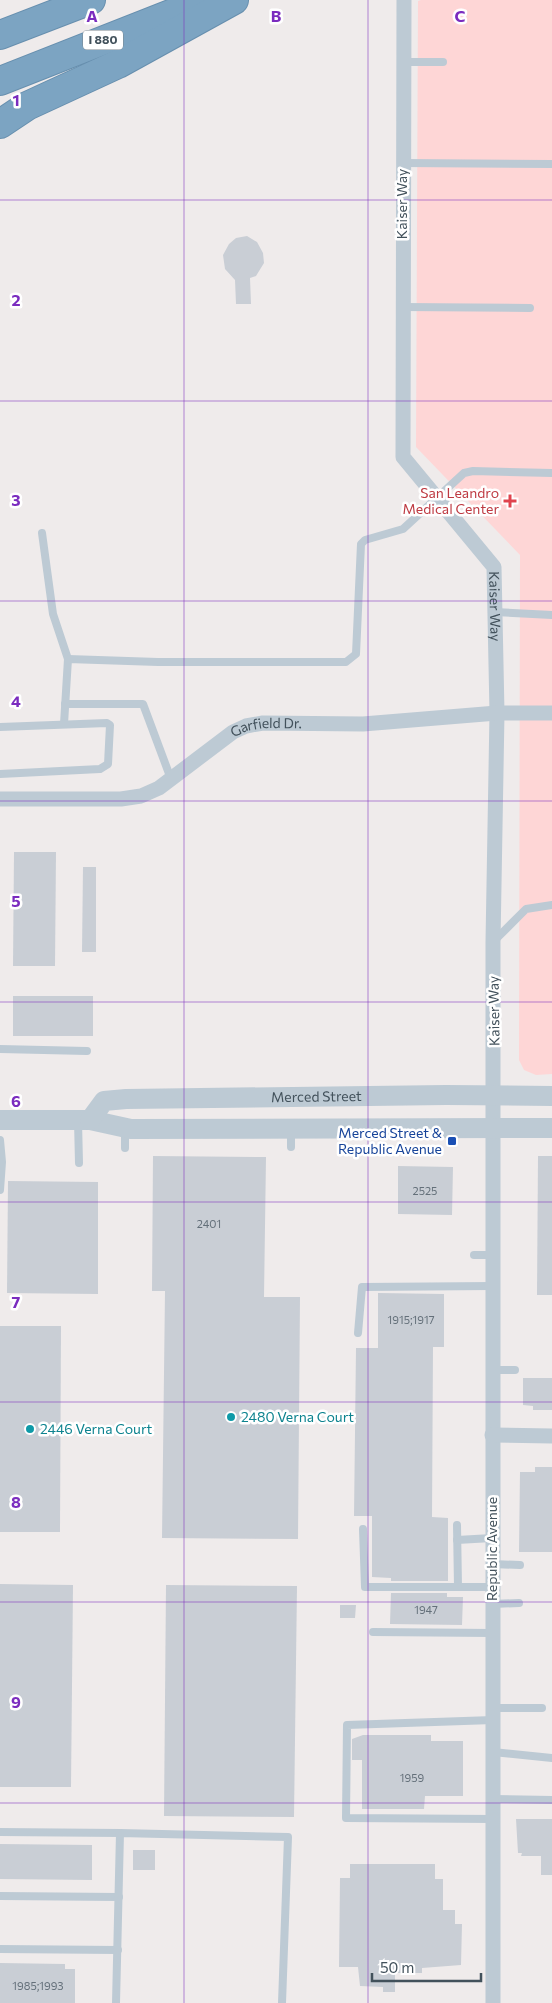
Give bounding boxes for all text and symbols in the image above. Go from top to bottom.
text: A [86,6,98,25]
text: B [271,6,282,25]
text: C [455,6,466,25]
road number: I 880 [83,30,123,50]
text: 1 [12,90,20,109]
street label: Kaiser Way [393,169,410,239]
text: 2 [11,290,21,309]
place label: San Leandro Medical Center [402,484,499,517]
text: 3 [11,490,21,509]
marker: San Leandro Medical Center [503,494,517,508]
street label: Kaiser Way [486,571,505,642]
text: 4 [11,691,21,710]
street label: Garfield Dr. [227,714,302,740]
text: 5 [11,891,21,910]
street label: Kaiser Way [484,976,503,1046]
street label: Merced Street [271,1087,362,1105]
text: 6 [11,1091,21,1110]
place label: Merced Street & Republic Avenue [338,1124,443,1157]
marker: Merced Street & Republic Avenue [446,1135,458,1147]
house number: 2525 [413,1184,437,1197]
house number: 2401 [197,1217,221,1230]
text: 7 [12,1292,21,1311]
house number: 1915;1917 [388,1313,435,1327]
place label: 2480 Verna Court [241,1408,354,1425]
marker: 2480 Verna Court [225,1411,237,1423]
place label: 2446 Verna Court [40,1420,153,1437]
marker: 2446 Verna Court [24,1423,36,1435]
text: 8 [11,1492,21,1511]
street label: Republic Avenue [483,1497,500,1601]
house number: 1947 [414,1603,438,1616]
text: 9 [11,1692,21,1711]
house number: 1959 [400,1771,425,1784]
scale bar [372,1950,481,1982]
text: 50 m [380,1958,414,1976]
house number: 1985;1993 [12,1979,64,1993]

